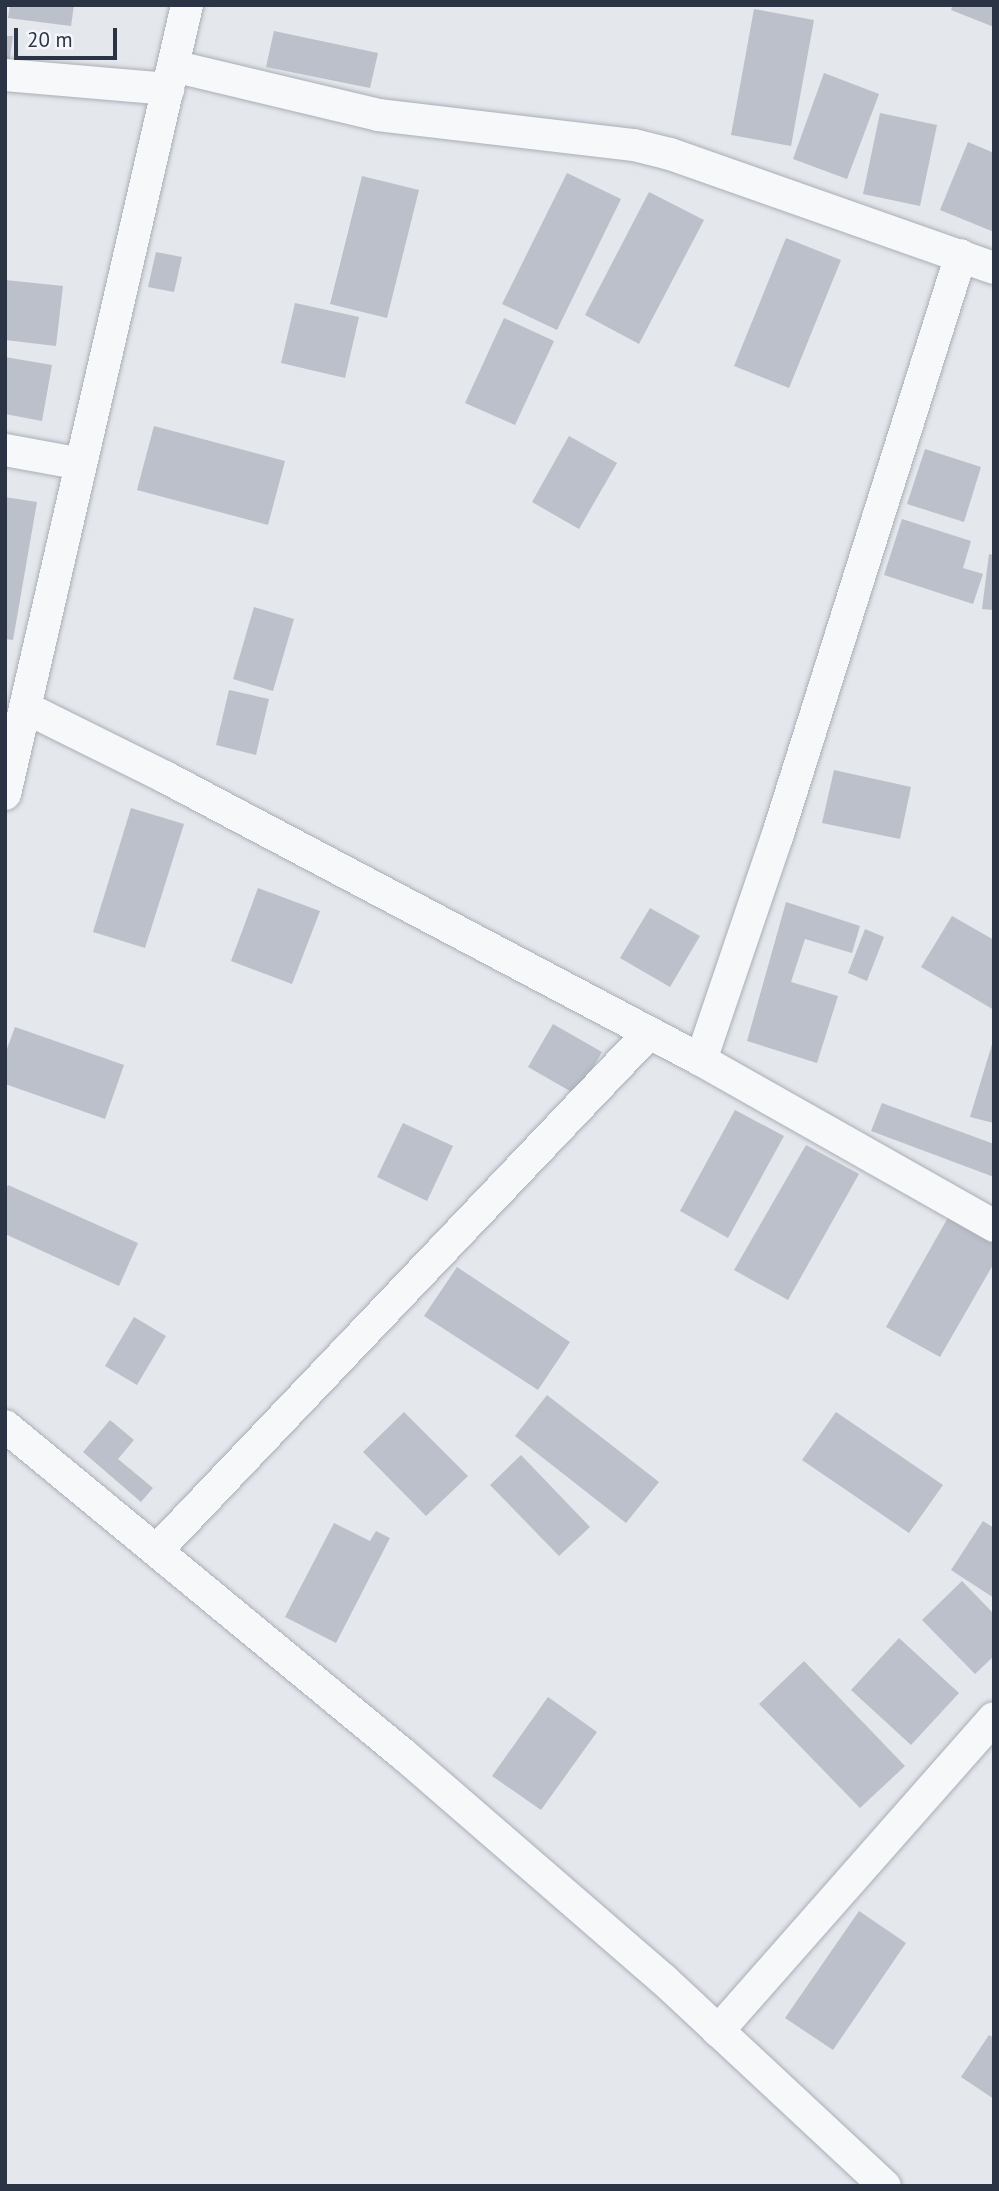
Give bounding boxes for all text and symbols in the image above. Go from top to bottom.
scale bar [18,14,121,58]
text: 20 m [27,26,73,53]

